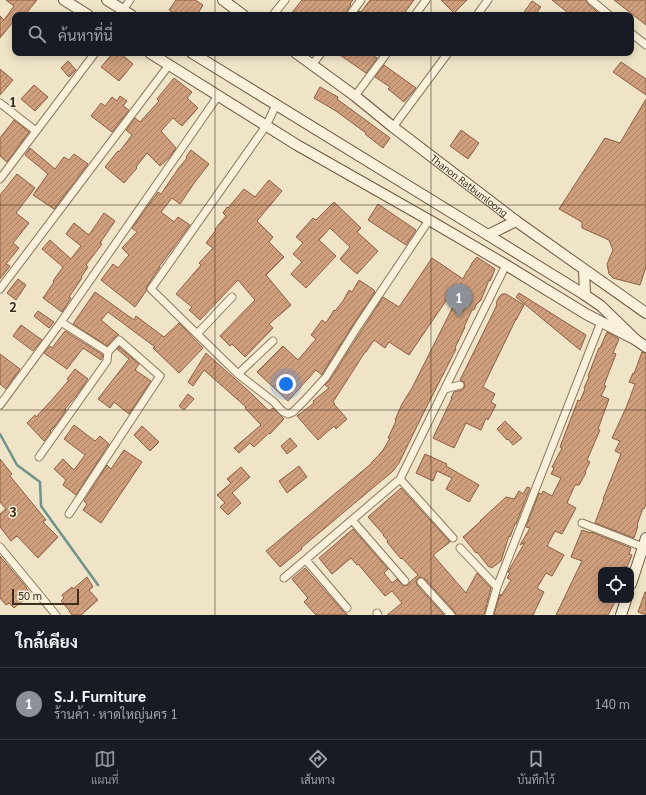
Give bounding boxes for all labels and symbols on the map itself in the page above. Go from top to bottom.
text: 1 [9,93,17,110]
street label: Thanon Ratbumloong [428,151,511,219]
pin: 1 [446,284,472,317]
text: 2 [9,298,17,315]
your location [276,374,296,394]
text: 3 [9,503,17,520]
scale bar [12,587,79,606]

